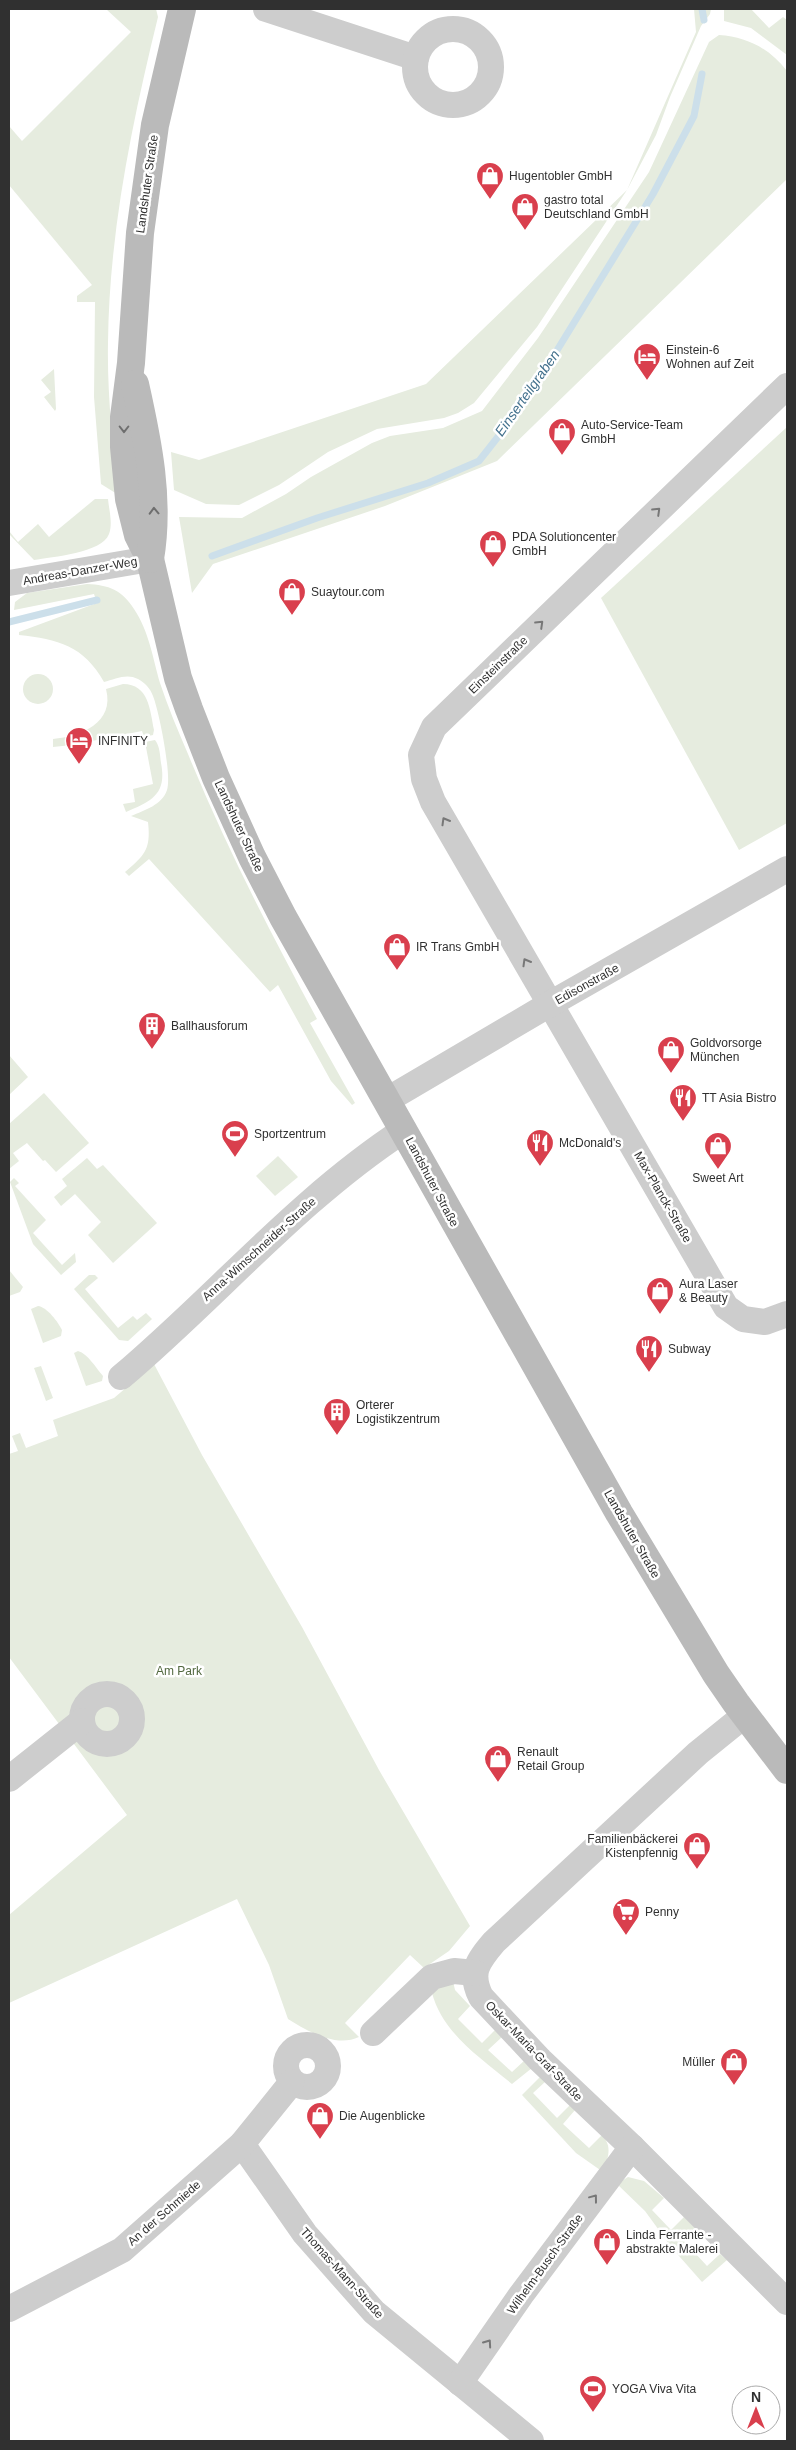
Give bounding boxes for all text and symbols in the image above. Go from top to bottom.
street label: Landshuter Straße [133,133,161,234]
shop icon: Hugentobler GmbH [475,161,505,200]
place label: Hugentobler GmbH [509,169,612,183]
shop icon: gastro total Deutschland GmbH [510,192,540,231]
place label: gastro total Deutschland GmbH [544,193,649,221]
hotel icon: Einstein-6 Wohnen auf Zeit [632,342,662,381]
place label: Einstein-6 Wohnen auf Zeit [666,343,754,371]
water label: Einserteilgraben [491,347,563,439]
shop icon: Auto-Service-Team GmbH [547,417,577,456]
place label: Auto-Service-Team GmbH [581,418,683,446]
one-way arrow [119,425,129,433]
one-way arrow [149,506,159,514]
one-way arrow [651,508,660,517]
shop icon: PDA Solutioncenter GmbH [478,529,508,568]
place label: PDA Solutioncenter GmbH [512,530,616,558]
street label: Andreas-Danzer-Weg [22,554,138,588]
shop icon: Suaytour.com [277,577,307,616]
place label: Suaytour.com [311,585,384,599]
one-way arrow [535,621,544,630]
street label: Einsteinstraße [466,633,531,697]
hotel icon: INFINITY [64,726,94,765]
place label: INFINITY [98,734,148,748]
street label: Landshuter Straße [212,778,266,874]
one-way arrow [441,818,451,827]
shop icon: IR Trans GmbH [382,932,412,971]
place label: IR Trans GmbH [416,940,499,954]
one-way arrow [522,958,532,967]
street label: Edisonstraße [553,961,622,1007]
building icon: Ballhausforum [137,1011,167,1050]
place label: Ballhausforum [171,1019,248,1033]
shop icon: Goldvorsorge München [656,1035,686,1074]
place label: Goldvorsorge München [690,1036,762,1064]
restaurant icon: TT Asia Bistro [668,1083,698,1122]
place label: TT Asia Bistro [702,1091,777,1105]
sports icon: Sportzentrum [220,1119,250,1158]
place label: Sportzentrum [254,1127,326,1141]
restaurant icon: McDonald's [525,1128,555,1167]
shop icon: Sweet Art [703,1131,733,1170]
street label: Landshuter Straße [402,1135,462,1229]
place label: McDonald's [559,1136,621,1150]
street label: Max-Planck-Straße [631,1149,695,1245]
place label: Sweet Art [692,1171,744,1185]
street label: Anna-Wimschneider-Straße [199,1194,319,1304]
shop icon: Aura Laser & Beauty [645,1276,675,1315]
place label: Aura Laser & Beauty [679,1277,738,1305]
restaurant icon: Subway [634,1334,664,1373]
place label: Subway [668,1342,711,1356]
building icon: Orterer Logistikzentrum [322,1397,352,1436]
place label: Orterer Logistikzentrum [356,1398,440,1426]
street label: Landshuter Straße [601,1487,663,1581]
park label: Am Park [156,1664,203,1678]
shop icon: Renault Retail Group [483,1744,513,1783]
place label: Renault Retail Group [517,1745,585,1773]
shop icon: Familienbäckerei Kistenpfennig [682,1831,712,1870]
place label: Familienbäckerei Kistenpfennig [587,1832,678,1860]
supermarket icon: Penny [611,1897,641,1936]
place label: Penny [645,1905,679,1919]
street label: Oskar-Maria-Graf-Straße [483,1998,586,2104]
shop icon: Müller [719,2047,749,2086]
place label: Müller [682,2055,715,2069]
shop icon: Die Augenblicke [305,2101,335,2140]
place label: Die Augenblicke [339,2109,425,2123]
street label: An der Schmiede [125,2177,204,2248]
one-way arrow [588,2194,597,2204]
street label: Wilhelm-Busch-Straße [504,2211,586,2317]
street label: Thomas-Mann-Straße [298,2225,387,2322]
shop icon: Linda Ferrante - abstrakte Malerei [592,2227,622,2266]
place label: Linda Ferrante - abstrakte Malerei [626,2228,718,2256]
one-way arrow [482,2339,491,2349]
sports icon: YOGA Viva Vita [578,2374,608,2413]
place label: YOGA Viva Vita [612,2382,697,2396]
north arrow [731,2385,781,2435]
text: N [751,2389,761,2405]

